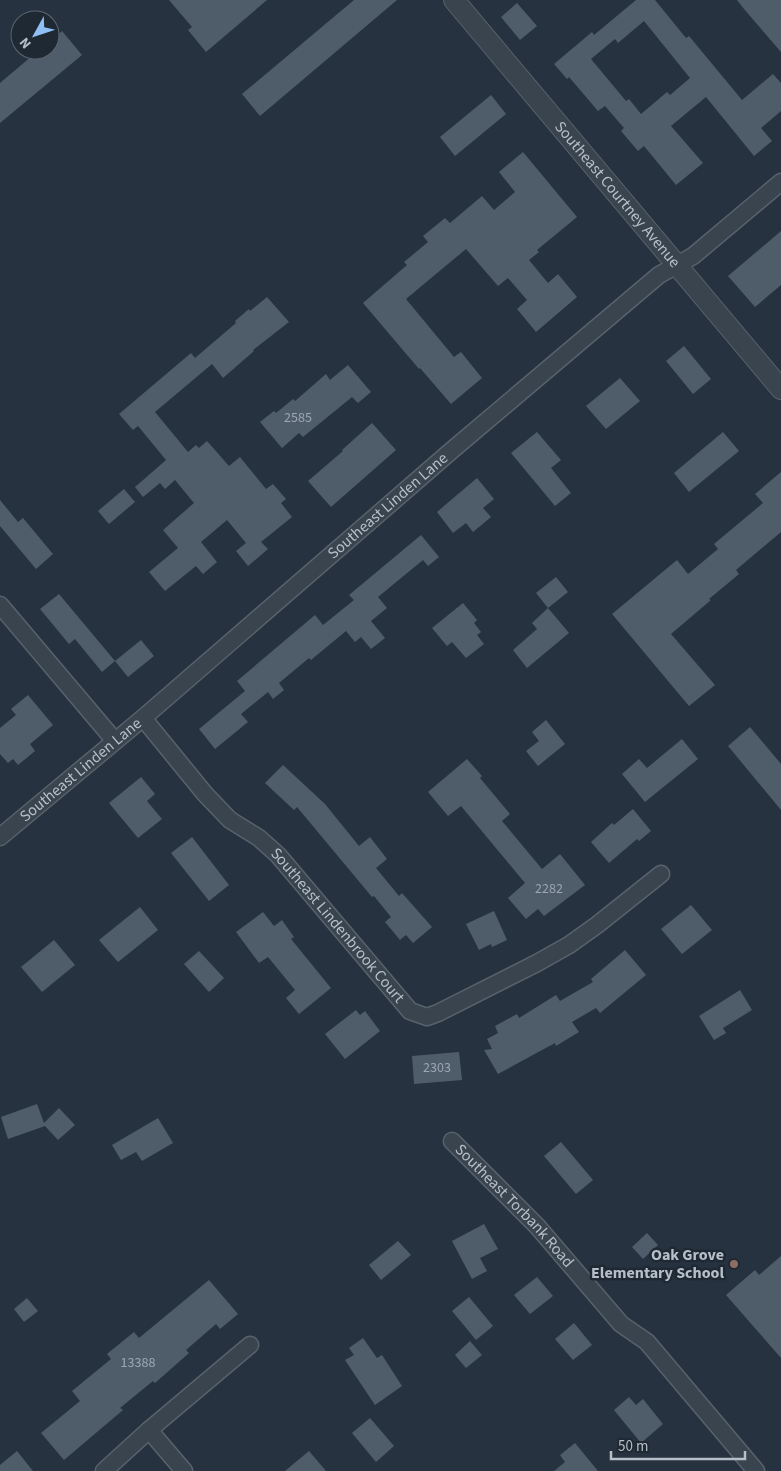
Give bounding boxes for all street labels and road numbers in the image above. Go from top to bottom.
street label: Southeast Courtney Avenue [549,116,686,272]
street label: Southeast Linden Lane [323,447,453,564]
street label: Southeast Linden Lane [15,712,147,827]
street label: Southeast Lindenbrook Court [266,843,410,1008]
street label: Southeast Torbank Road [450,1139,579,1272]

